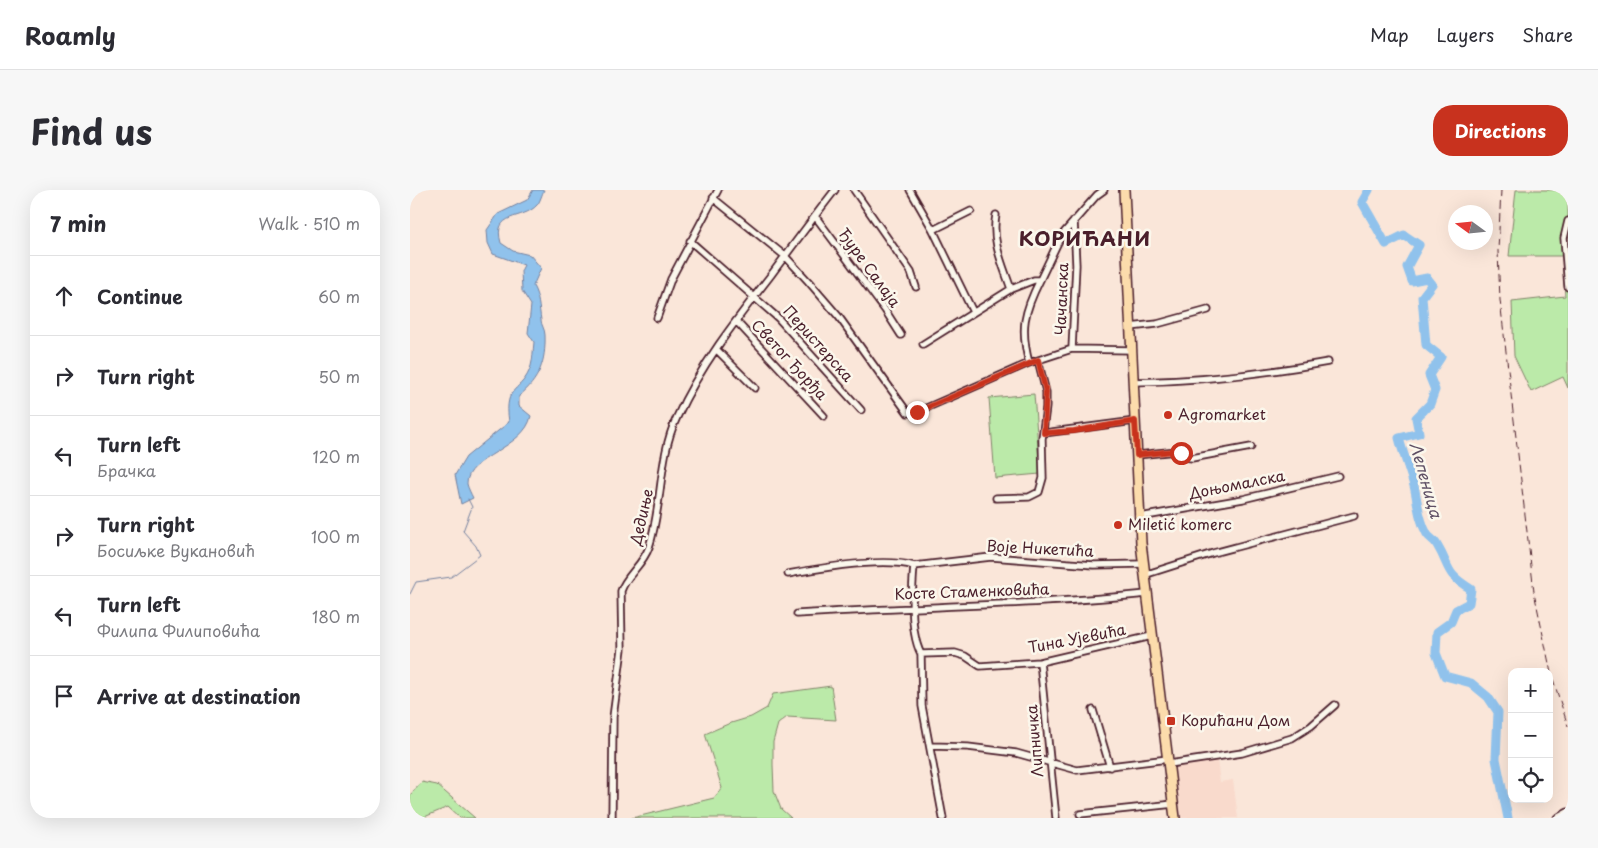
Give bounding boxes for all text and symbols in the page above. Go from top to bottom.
text: Roamly [25,17,116,53]
text: Map [1370,21,1409,48]
text: Layers [1437,21,1494,48]
text: Share [1522,21,1573,48]
text: Find us [30,104,152,157]
button: Directions [1433,105,1568,156]
north arrow [1448,205,1493,250]
text: 7 min [50,207,106,239]
text: Walk · 510 m [258,211,360,235]
street label: Ђуре Салаја [834,223,907,312]
district label: КОРИЋАНИ [1019,223,1151,253]
street label: Чачанска [1048,262,1073,336]
icon: ahead [50,282,78,310]
text: Continue [97,282,183,310]
text: 60 m [318,284,360,308]
street label: Перистерска [779,300,860,387]
street label: Светог Ђорђа [747,314,834,405]
icon: right [50,362,78,390]
text: Turn right [97,362,195,390]
text: 50 m [319,364,360,388]
route end [906,401,929,424]
place label: Agromarket [1178,402,1266,425]
marker: Agromarket [1162,409,1174,421]
text: Turn left [97,430,181,458]
water label: Лепеница [1405,439,1449,521]
icon: left [50,442,78,470]
route start [1170,442,1193,465]
text: 120 m [313,444,360,468]
text: Брачка [97,458,156,482]
street label: Доњомалска [1186,463,1287,504]
street label: Дедиње [623,486,658,548]
text: Turn right [97,510,195,538]
place label: Miletić komerc [1128,512,1232,535]
marker: Miletić komerc [1112,519,1124,531]
icon: right [50,522,78,550]
text: 100 m [311,524,360,548]
street label: Воје Никетића [986,533,1095,562]
text: Босиљке Вукановић [97,538,255,562]
street label: Косте Стаменковића [894,576,1050,605]
text: Turn left [97,590,181,618]
icon: left [50,602,78,630]
text: 180 m [312,604,360,628]
street label: Тина Ујевића [1026,617,1128,658]
text: Филипа Филиповића [97,618,260,642]
map controls [1508,668,1553,803]
button: + [1508,668,1553,713]
icon: arrive [50,682,78,710]
text: Arrive at destination [97,682,301,710]
street label: Липничка [1019,703,1048,778]
place label: Корићани Дом [1181,708,1290,731]
button: − [1508,713,1553,758]
marker: Корићани Дом [1165,715,1177,727]
button: locate [1508,758,1553,803]

